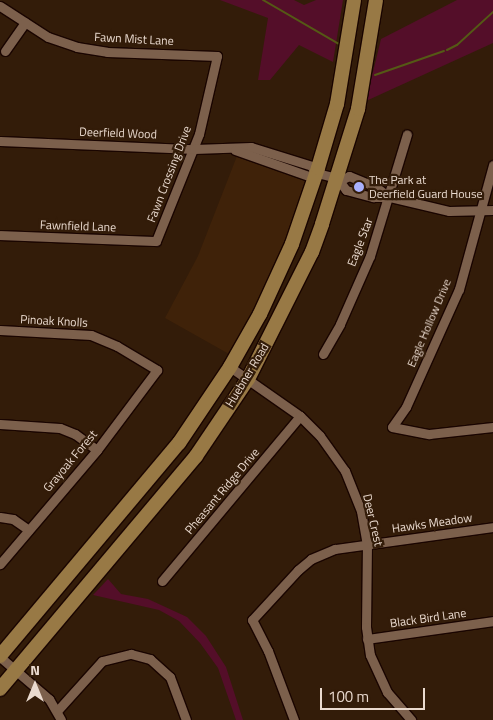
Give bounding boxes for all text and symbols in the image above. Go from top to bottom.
street label: Fawn Mist Lane [94,30,174,48]
street label: Deerfield Wood [79,124,157,142]
street label: Fawn Crossing Drive [144,124,194,224]
place label: The Park at Deerfield Guard House [369,173,483,201]
marker: The Park at Deerfield Guard House [353,181,365,193]
street label: Eagle Star [344,216,376,268]
street label: Fawnfield Lane [40,217,116,235]
street label: Eagle Hollow Drive [404,277,454,369]
street label: Pinoak Knolls [20,312,88,330]
street label: Huebner Road [222,340,272,410]
street label: Grayoak Forest [40,427,100,495]
street label: Pheasant Ridge Drive [182,445,262,537]
street label: Deer Crest [360,493,386,547]
street label: Hawks Meadow [391,510,473,536]
street label: Black Bird Lane [389,606,467,630]
text: N [30,659,40,680]
north arrow [10,660,60,710]
scale bar [323,678,428,710]
text: 100 m [328,685,369,708]

